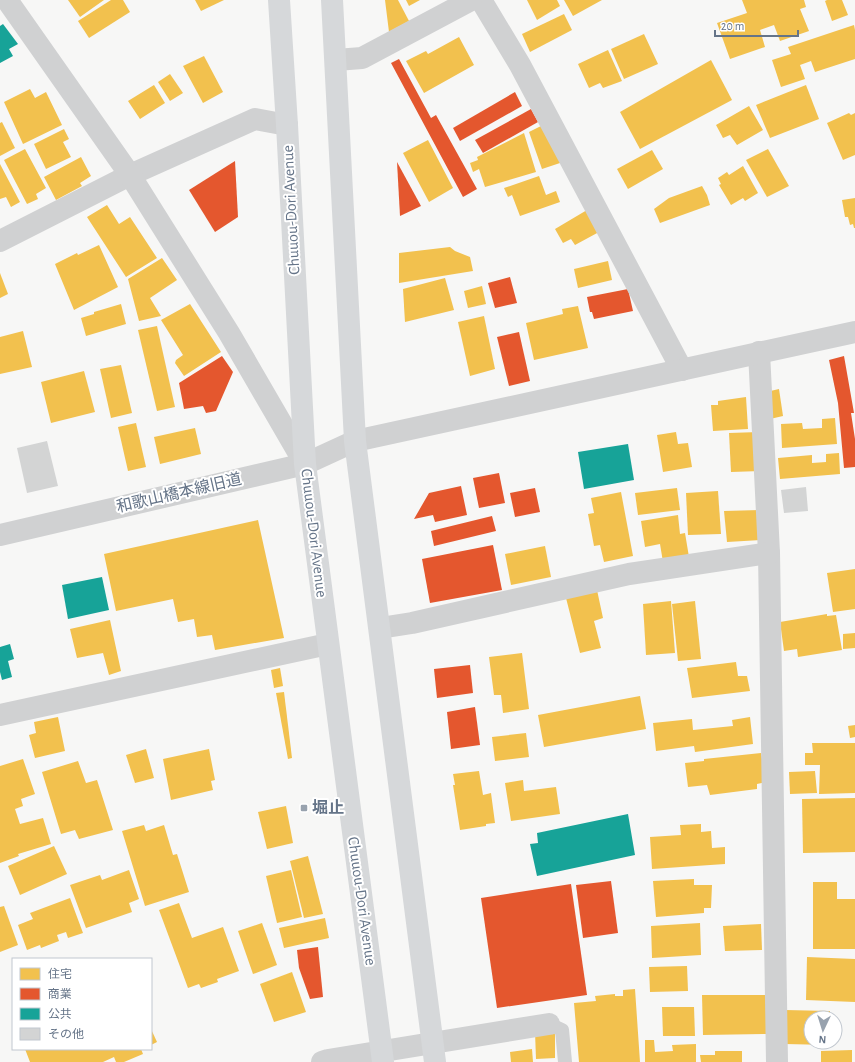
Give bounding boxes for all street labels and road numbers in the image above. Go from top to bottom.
street label: Chuuou-Dori Avenue [280,145,302,275]
street label: Chuuou-Dori Avenue [298,468,330,598]
street label: 和歌山橋本線旧道 [115,470,243,515]
street label: Chuuou-Dori Avenue [345,836,379,966]

